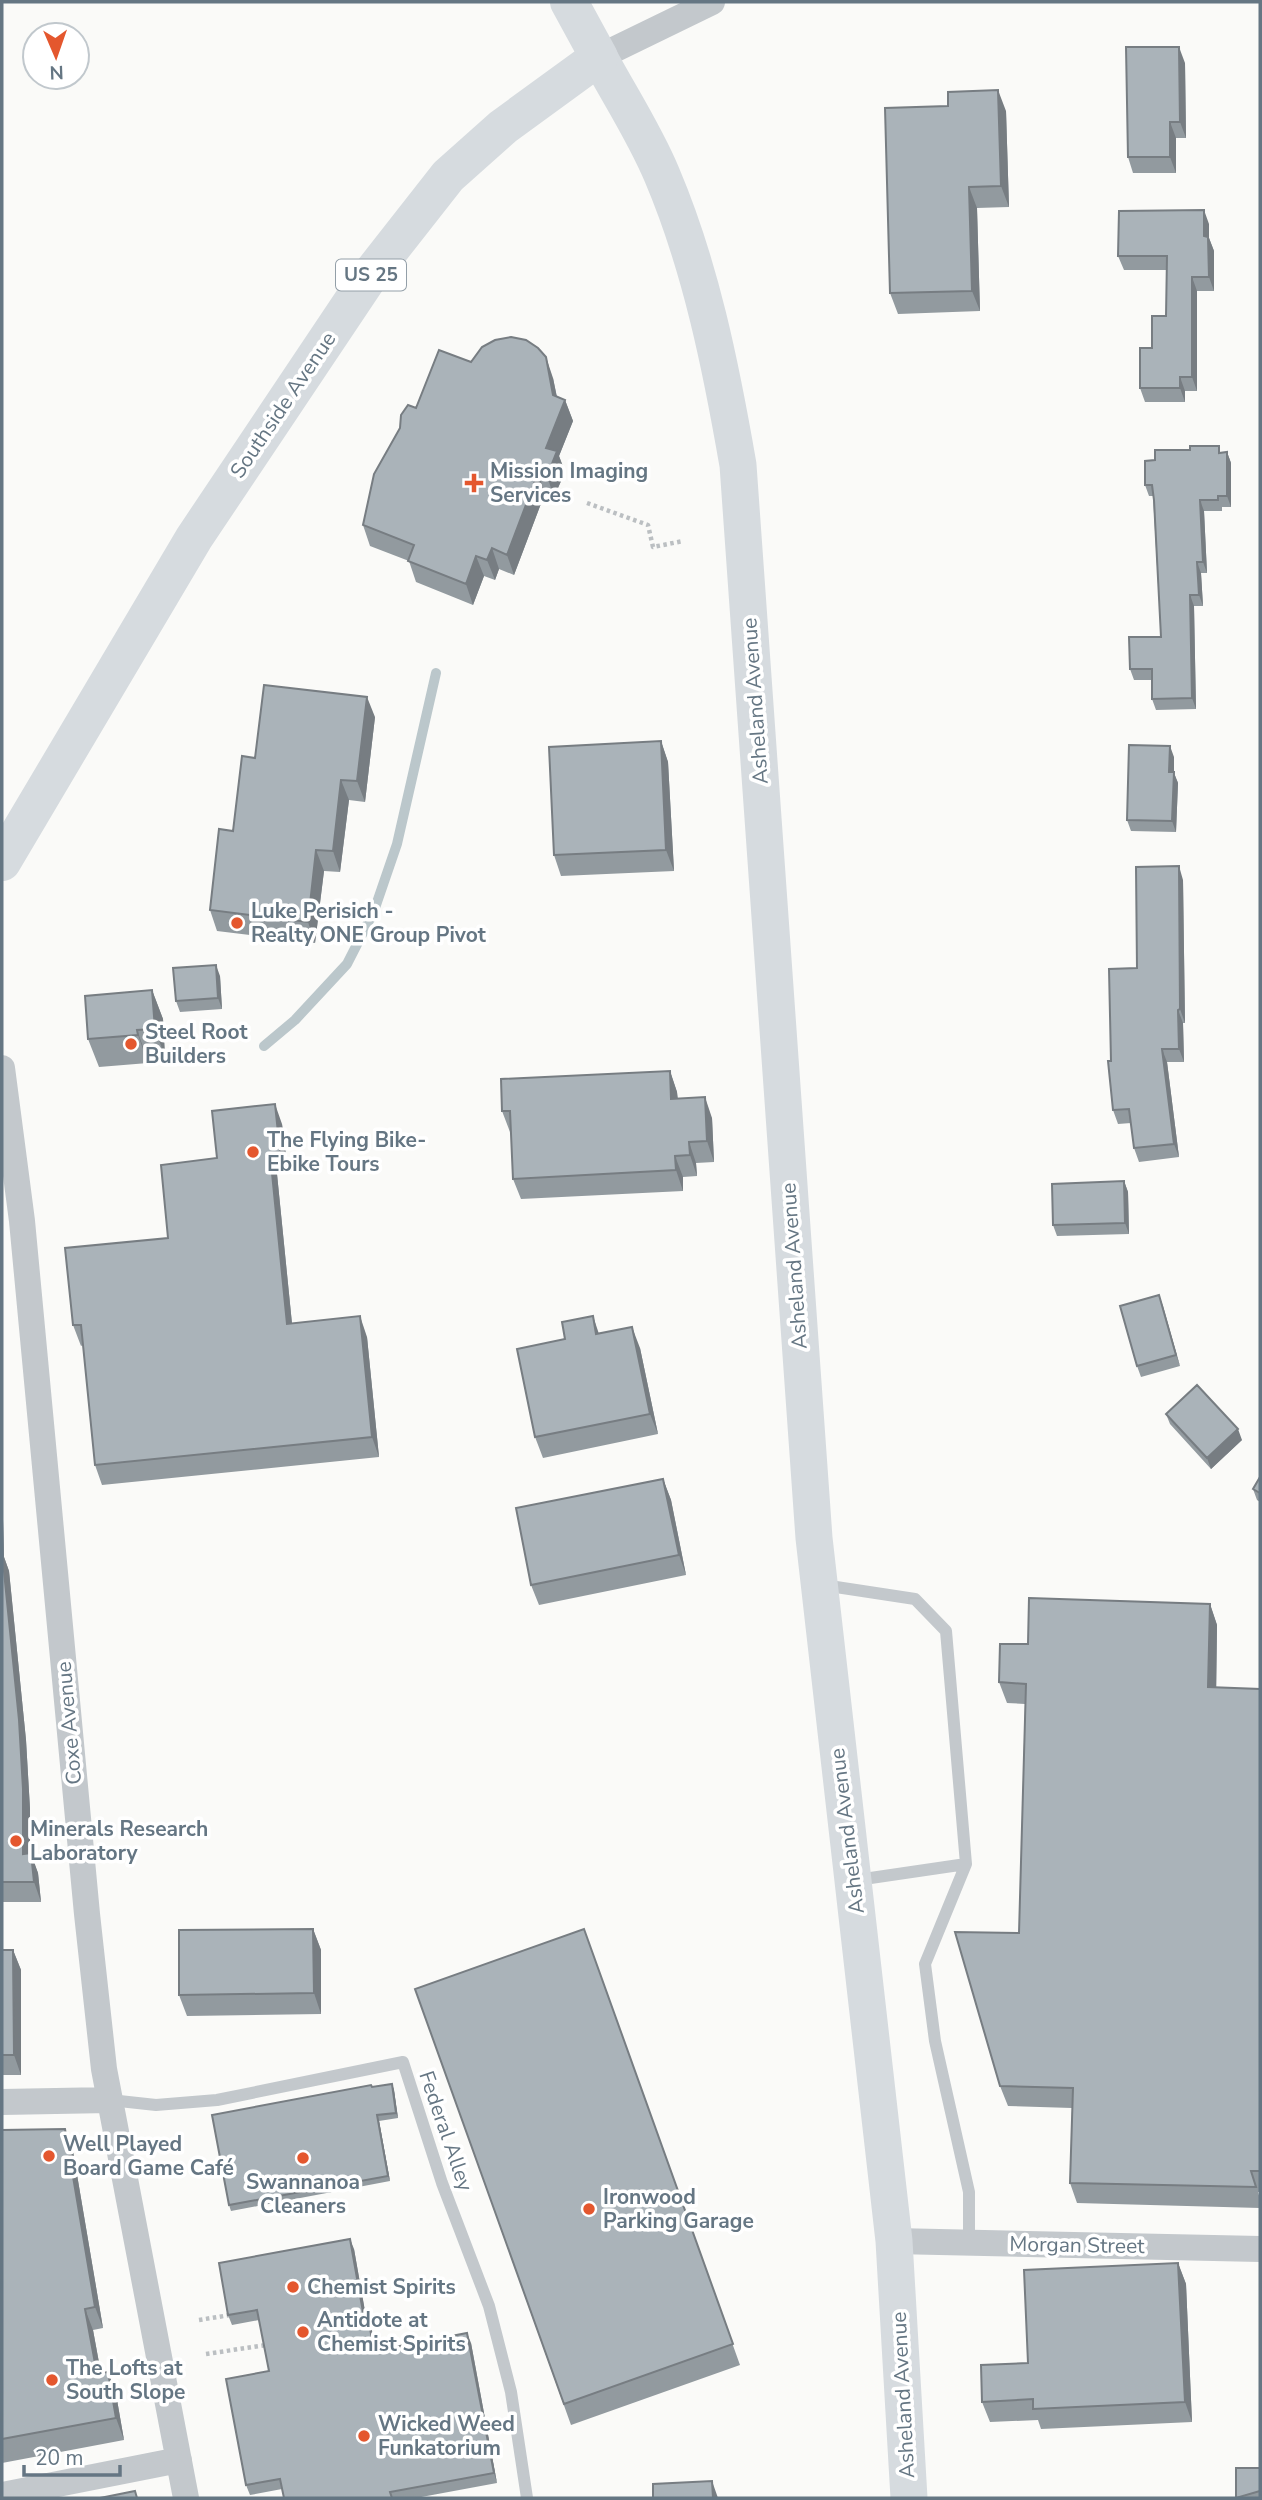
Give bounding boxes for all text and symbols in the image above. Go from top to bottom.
north arrow [21,21,91,91]
text: N [49,59,64,85]
road number: US 25 [336,260,406,290]
street label: Southside Avenue [224,326,342,484]
place label: Mission Imaging Services [490,457,648,509]
marker: Mission Imaging Services [464,473,484,493]
street label: Asheland Avenue [735,617,775,785]
place label: Luke Perisich - Realty ONE Group Pivot [251,897,487,949]
marker: Luke Perisich - Realty ONE Group Pivot [229,915,245,931]
place label: Steel Root Builders [145,1018,248,1070]
marker: Steel Root Builders [123,1036,139,1052]
place label: The Flying Bike- Ebike Tours [267,1126,426,1178]
marker: The Flying Bike- Ebike Tours [245,1144,261,1160]
street label: Asheland Avenue [774,1182,814,1350]
street label: Coxe Avenue [50,1660,88,1786]
street label: Asheland Avenue [823,1747,871,1915]
place label: Minerals Research Laboratory [30,1815,208,1867]
marker: Minerals Research Laboratory [8,1833,24,1849]
street label: Federal Alley [412,2067,480,2195]
place label: Well Played Board Game Café [63,2130,234,2182]
marker: Well Played Board Game Café [41,2148,57,2164]
marker: Swannanoa Cleaners [295,2150,311,2166]
place label: Swannanoa Cleaners [246,2168,360,2220]
place label: Ironwood Parking Garage [603,2183,754,2235]
marker: Ironwood Parking Garage [581,2201,597,2217]
street label: Morgan Street [1009,2230,1145,2260]
place label: Chemist Spirits [307,2273,456,2301]
marker: Chemist Spirits [285,2279,301,2295]
place label: Antidote at Chemist Spirits [317,2306,466,2358]
street label: Asheland Avenue [885,2311,921,2479]
marker: Antidote at Chemist Spirits [295,2324,311,2340]
place label: The Lofts at South Slope [66,2354,185,2406]
marker: The Lofts at South Slope [44,2372,60,2388]
place label: Wicked Weed Funkatorium [378,2410,515,2462]
marker: Wicked Weed Funkatorium [356,2428,372,2444]
scale bar [24,2434,121,2478]
text: 20 m [35,2444,84,2472]

